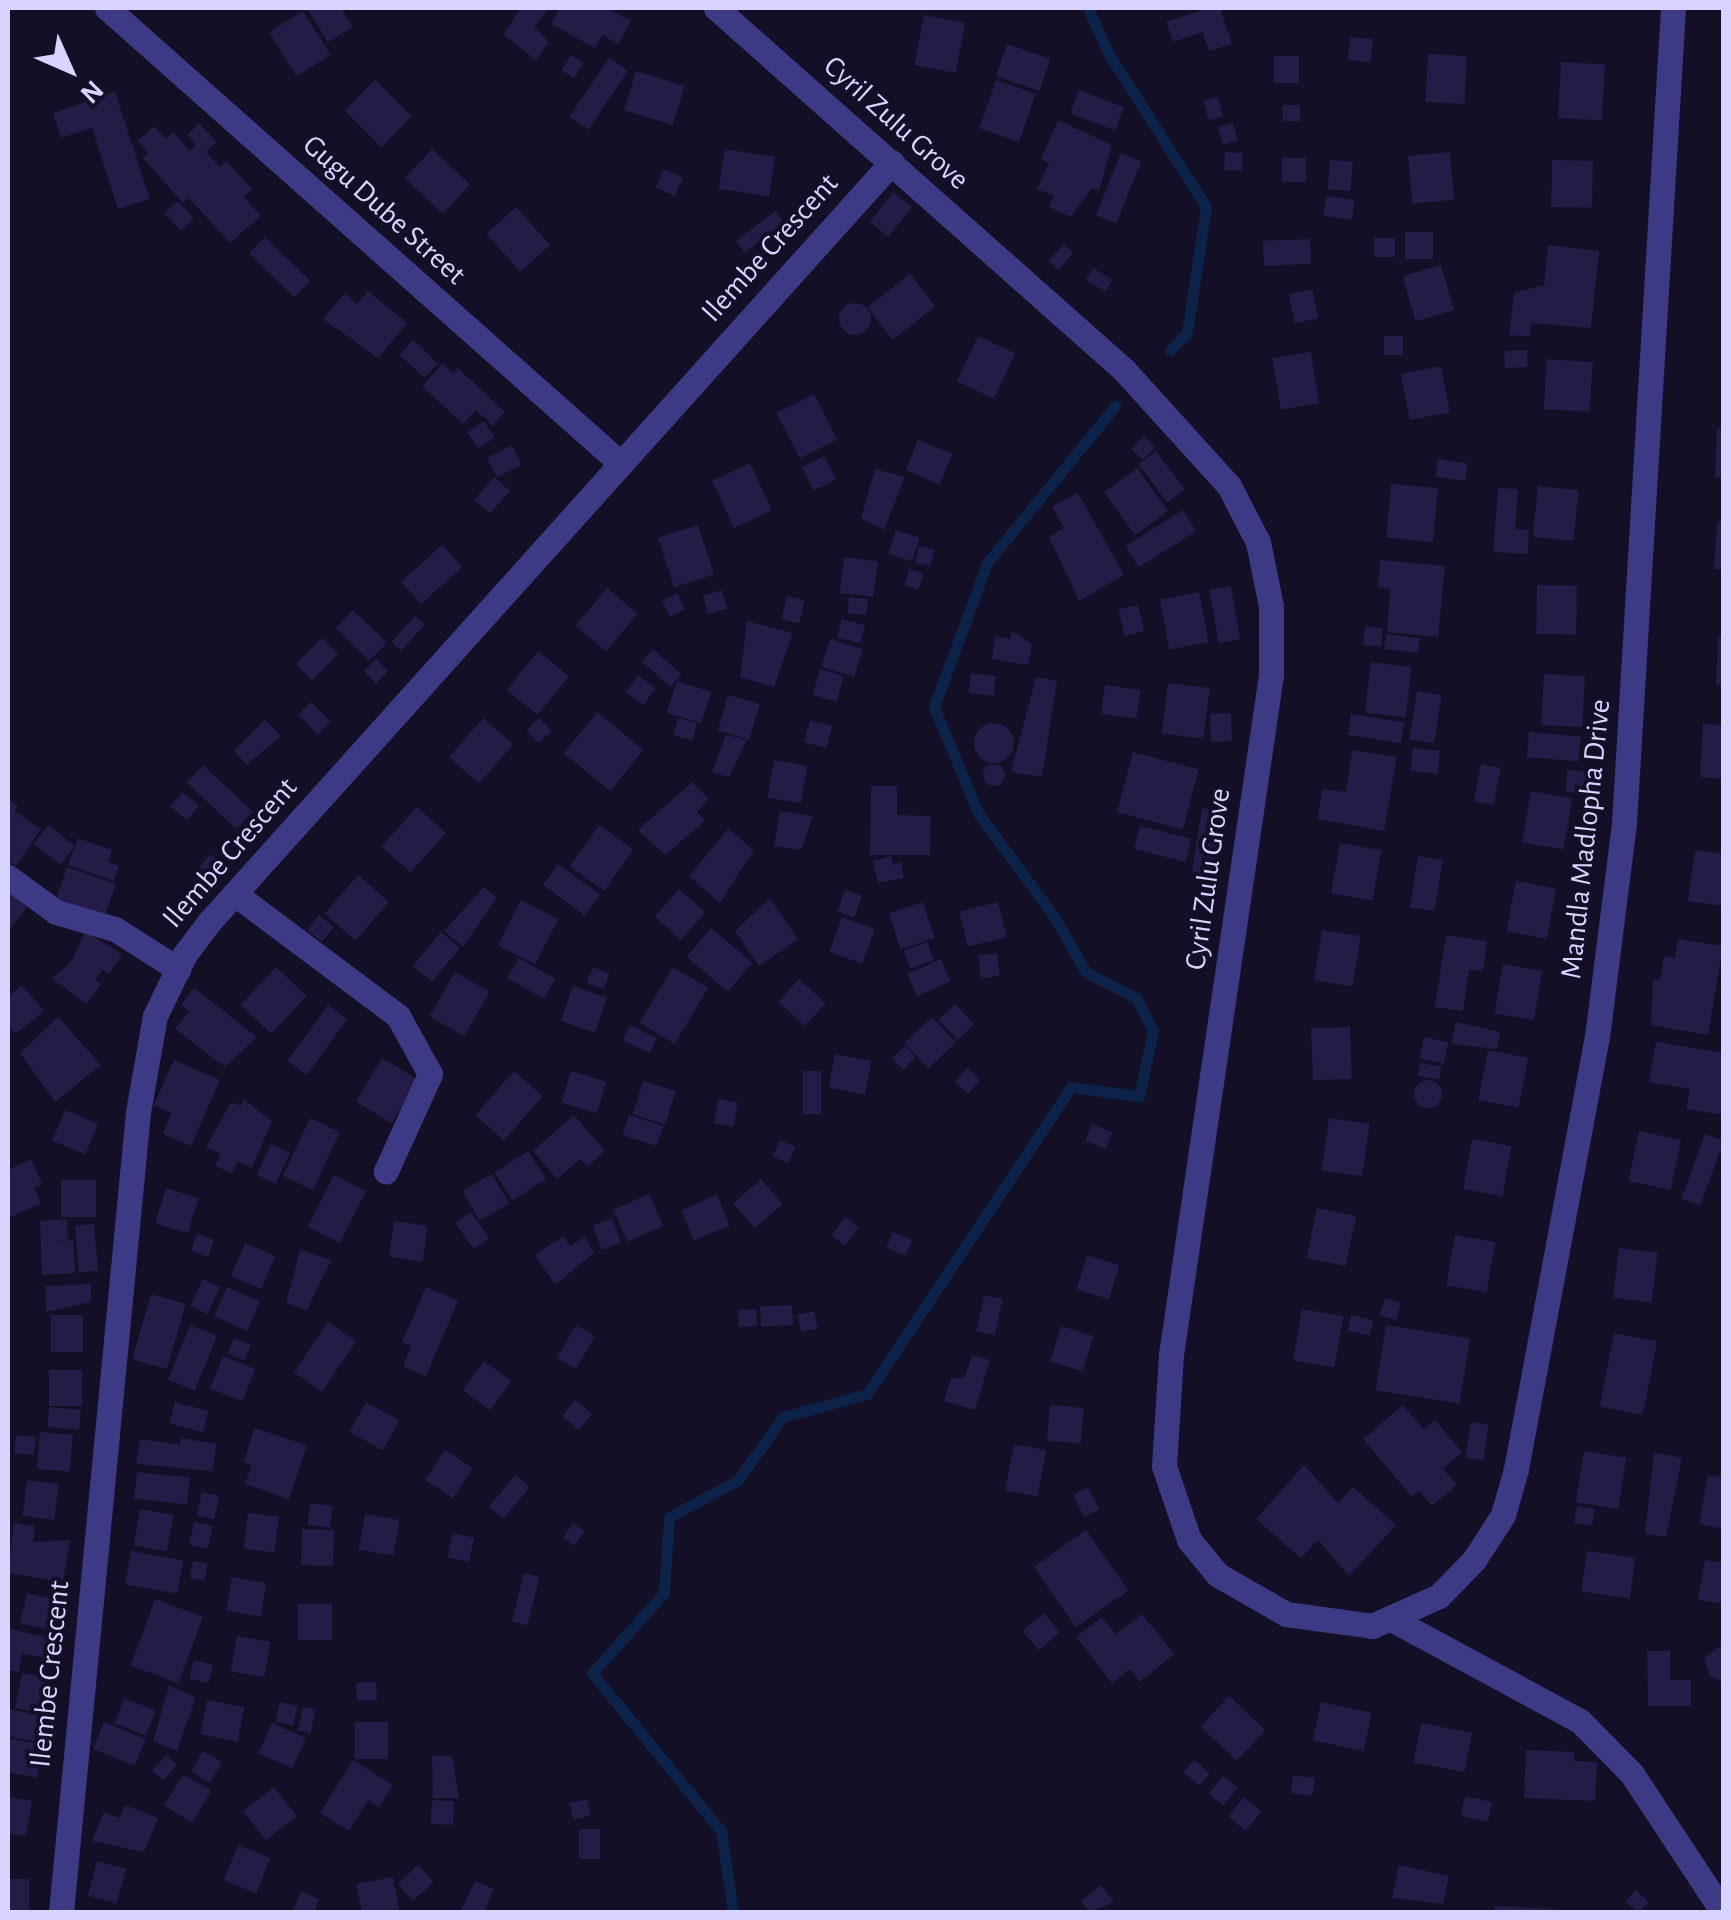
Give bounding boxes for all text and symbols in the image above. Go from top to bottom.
north arrow [20,20,120,120]
street label: Cyril Zulu Grove [816,48,976,198]
text: N [74,74,108,108]
street label: Gugu Dube Street [295,127,473,293]
street label: Ilembe Crescent [694,166,846,330]
street label: Mandla Madlopha Drive [1553,697,1619,981]
street label: Ilembe Crescent [155,770,305,936]
street label: Cyril Zulu Grove [1177,786,1239,972]
street label: Ilembe Crescent [22,1579,78,1769]

